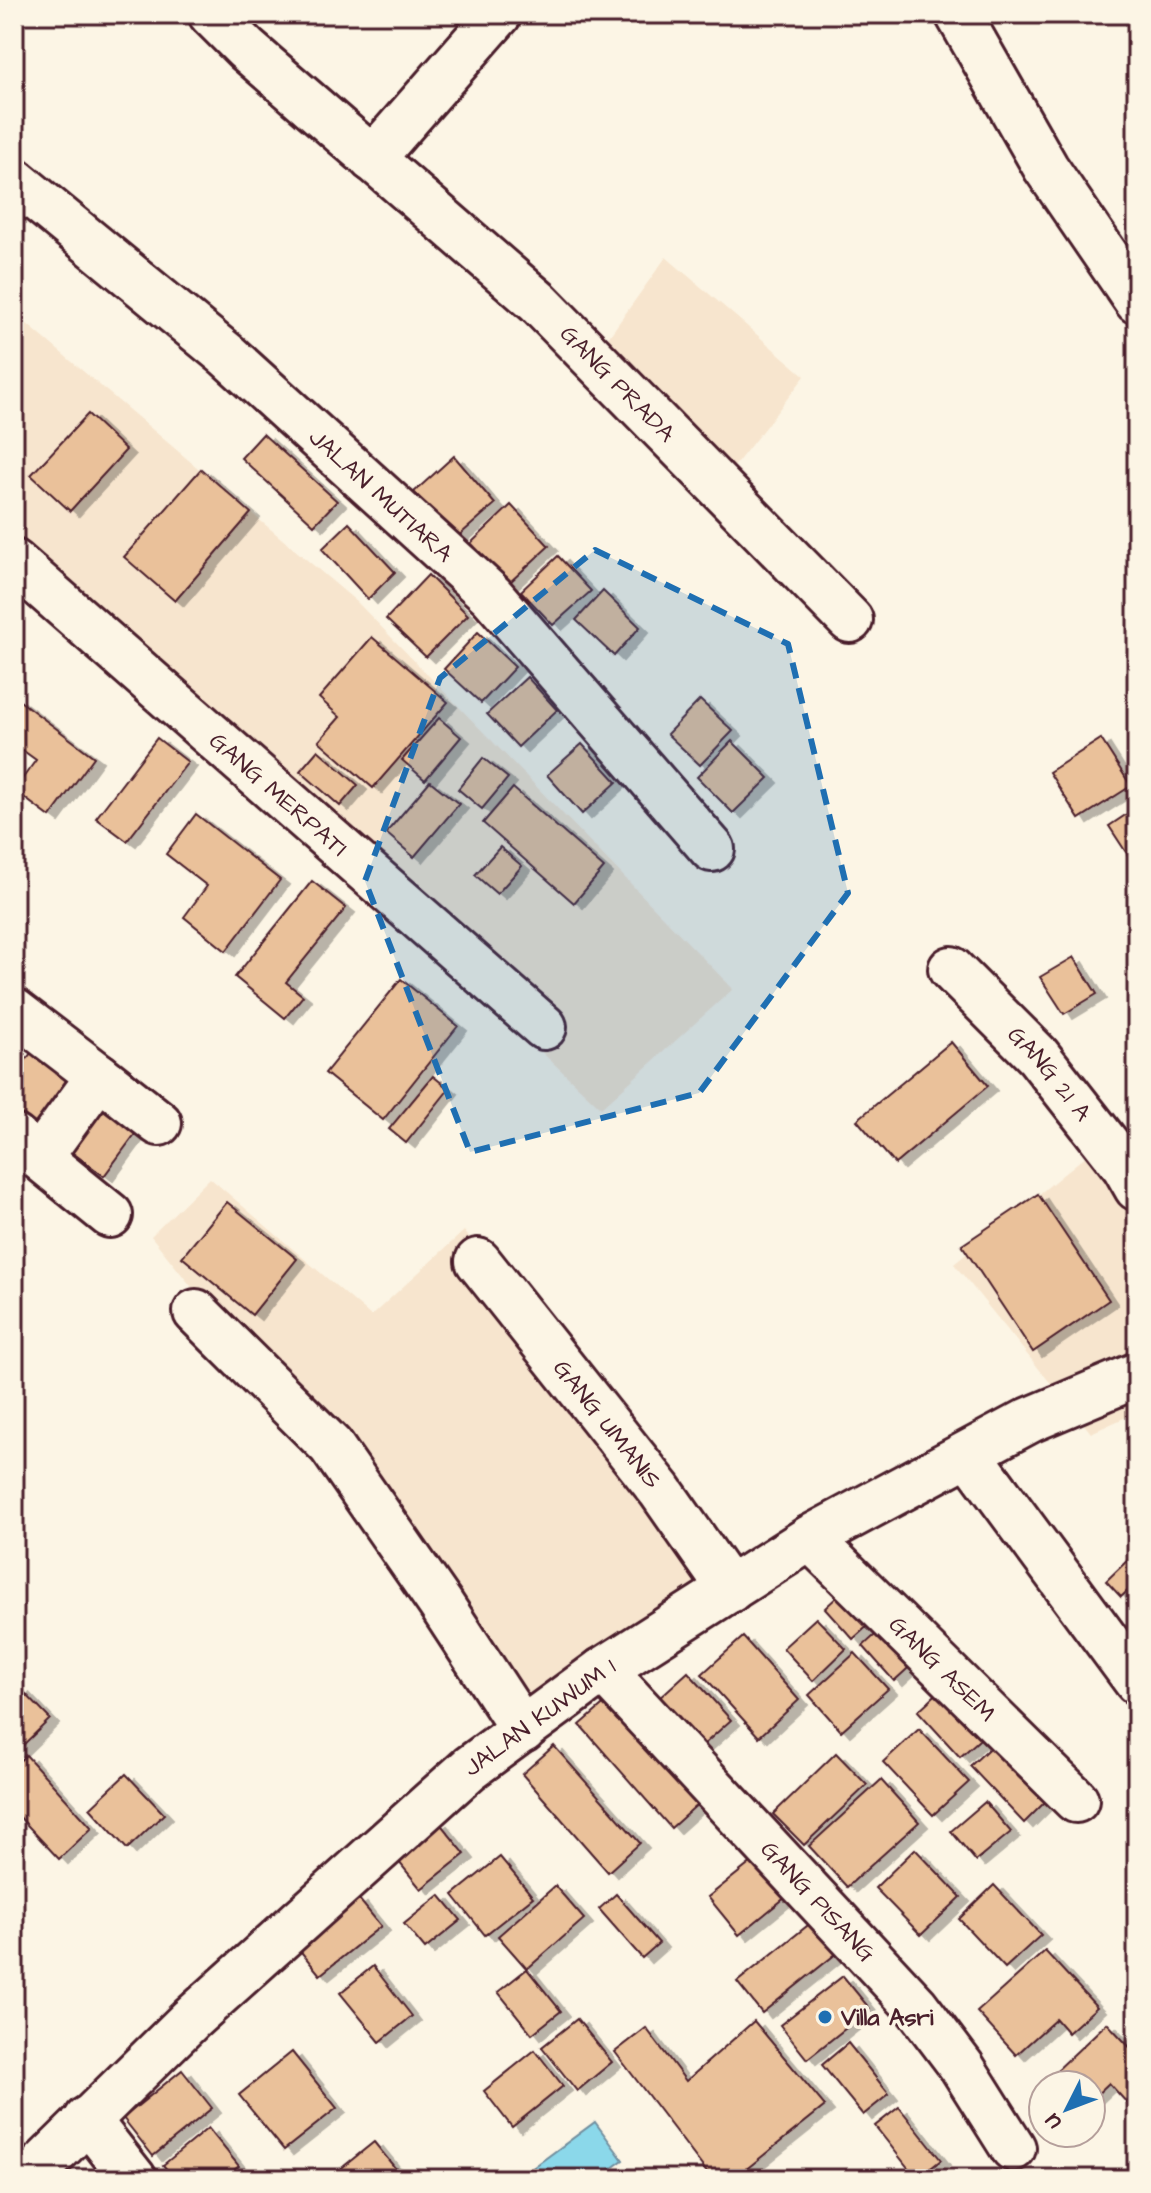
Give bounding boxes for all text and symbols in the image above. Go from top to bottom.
street label: GANG PRADA [552,318,683,450]
street label: JALAN MUTIARA [301,421,460,571]
street label: GANG MERPATI [201,725,354,865]
street label: GANG 21 A [999,1019,1099,1129]
street label: GANG UMANIS [545,1353,669,1496]
street label: GANG ASEM [881,1609,1003,1730]
street label: JALAN KUWUM 1 [457,1650,623,1785]
street label: GANG PISANG [752,1834,883,1970]
place label: Villa Asri [840,2001,934,2035]
marker: Villa Asri [816,2008,834,2026]
north arrow [1027,2069,1107,2149]
text: U [1038,2106,1069,2136]

